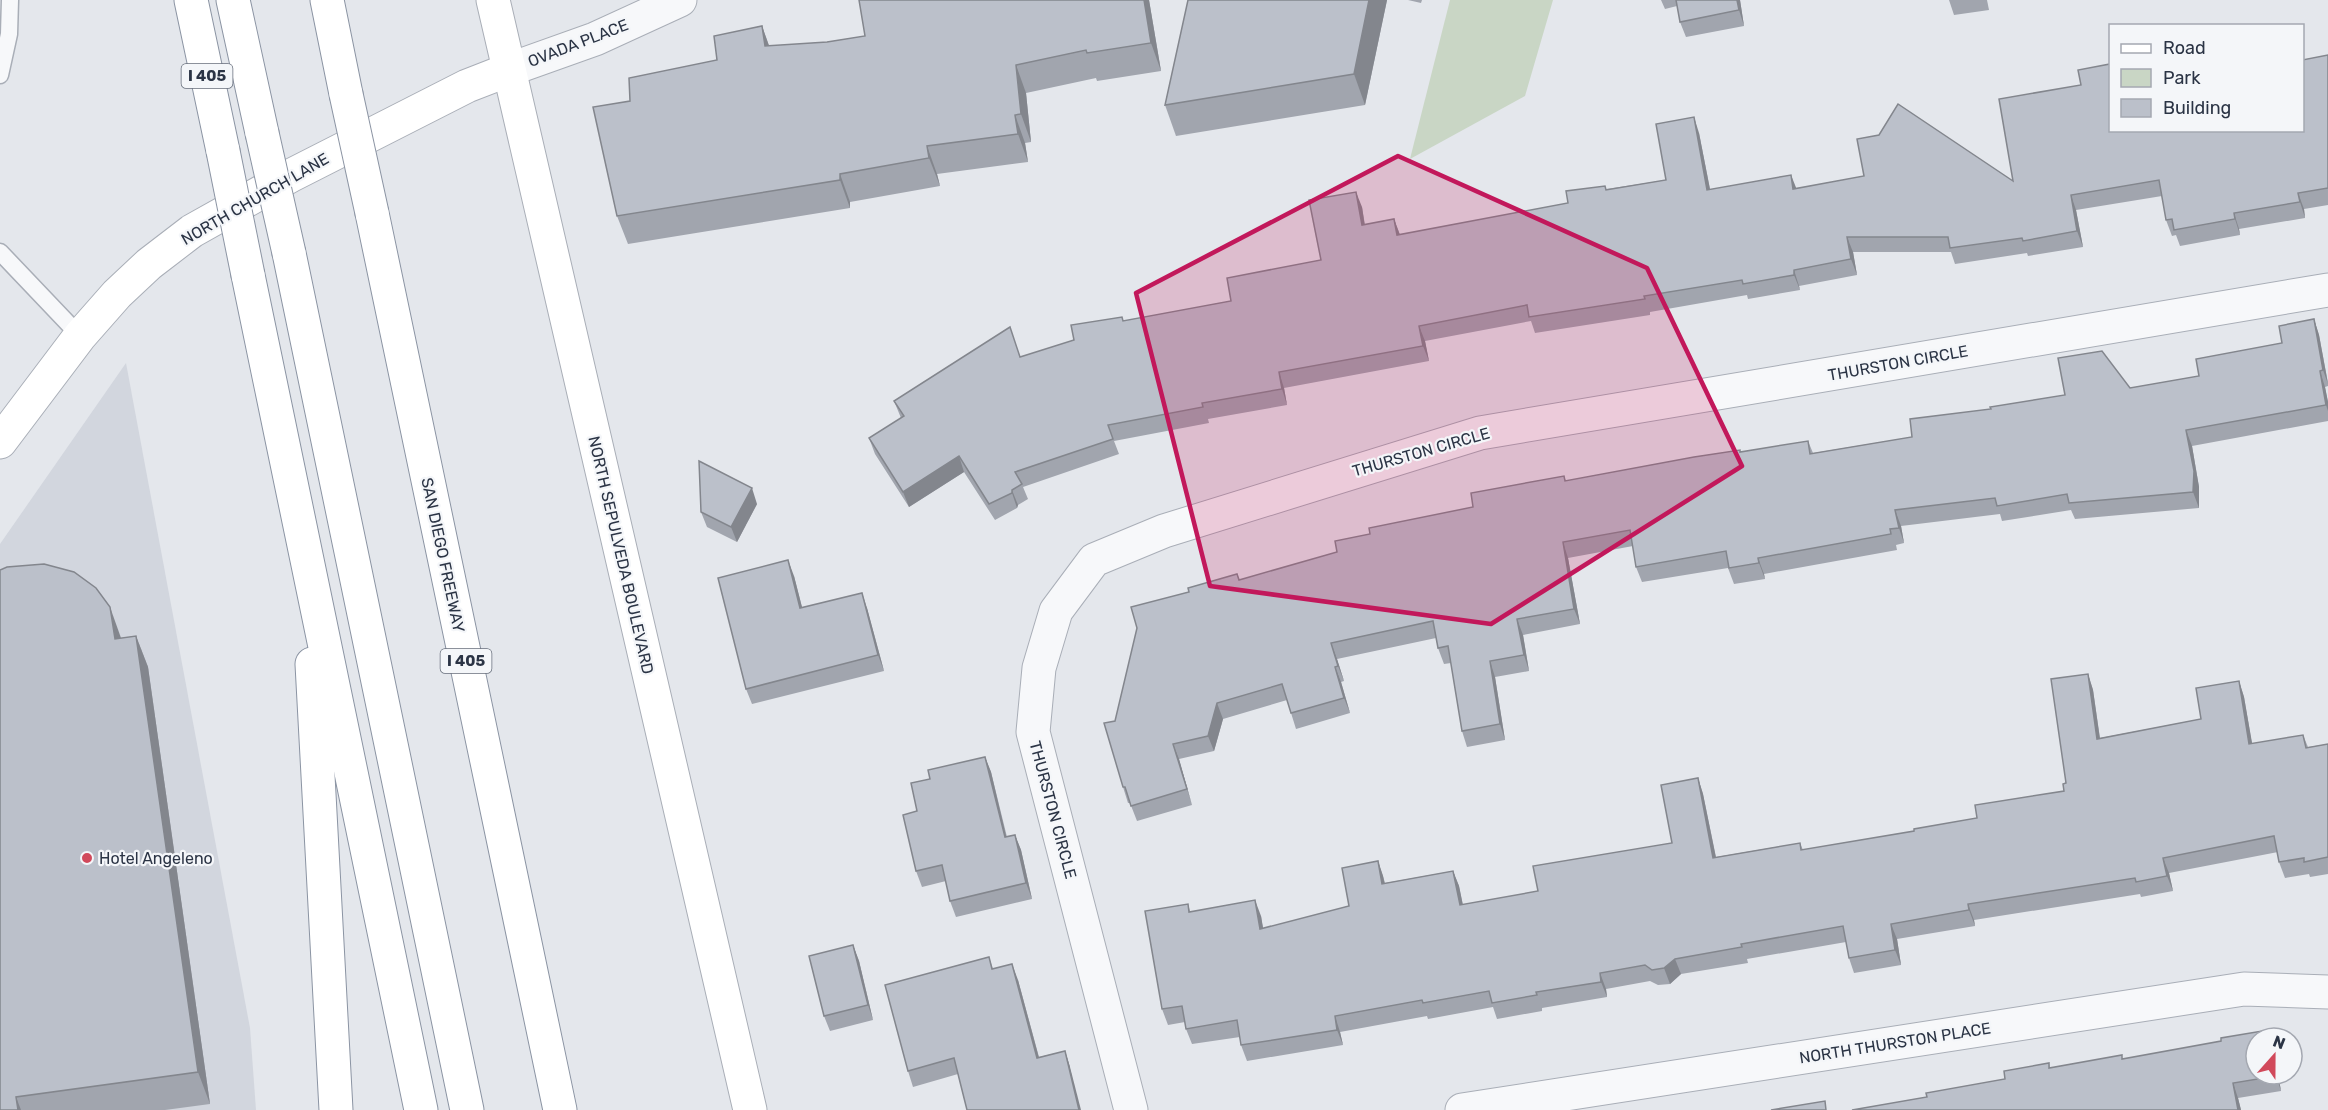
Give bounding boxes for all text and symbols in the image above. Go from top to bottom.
street label: OVADA PLACE [525,15,631,71]
legend [2109,24,2304,132]
text: Road [2163,37,2206,59]
road number: I 405 [182,64,232,88]
text: Park [2163,67,2201,89]
text: Building [2163,97,2231,119]
street label: NORTH CHURCH LANE [178,149,332,249]
street label: THURSTON CIRCLE [1826,341,1970,385]
street label: THURSTON CIRCLE [1350,423,1492,481]
street label: NORTH SEPULVEDA BOULEVARD [584,434,658,676]
street label: SAN DIEGO FREEWAY [417,476,469,634]
road number: I 405 [440,649,492,673]
street label: THURSTON CIRCLE [1025,739,1081,881]
place label: Hotel Angeleno [99,849,213,868]
marker: Hotel Angeleno [80,851,94,865]
street label: NORTH THURSTON PLACE [1798,1018,1992,1068]
north arrow [2244,1026,2304,1086]
text: N [2270,1032,2288,1053]

